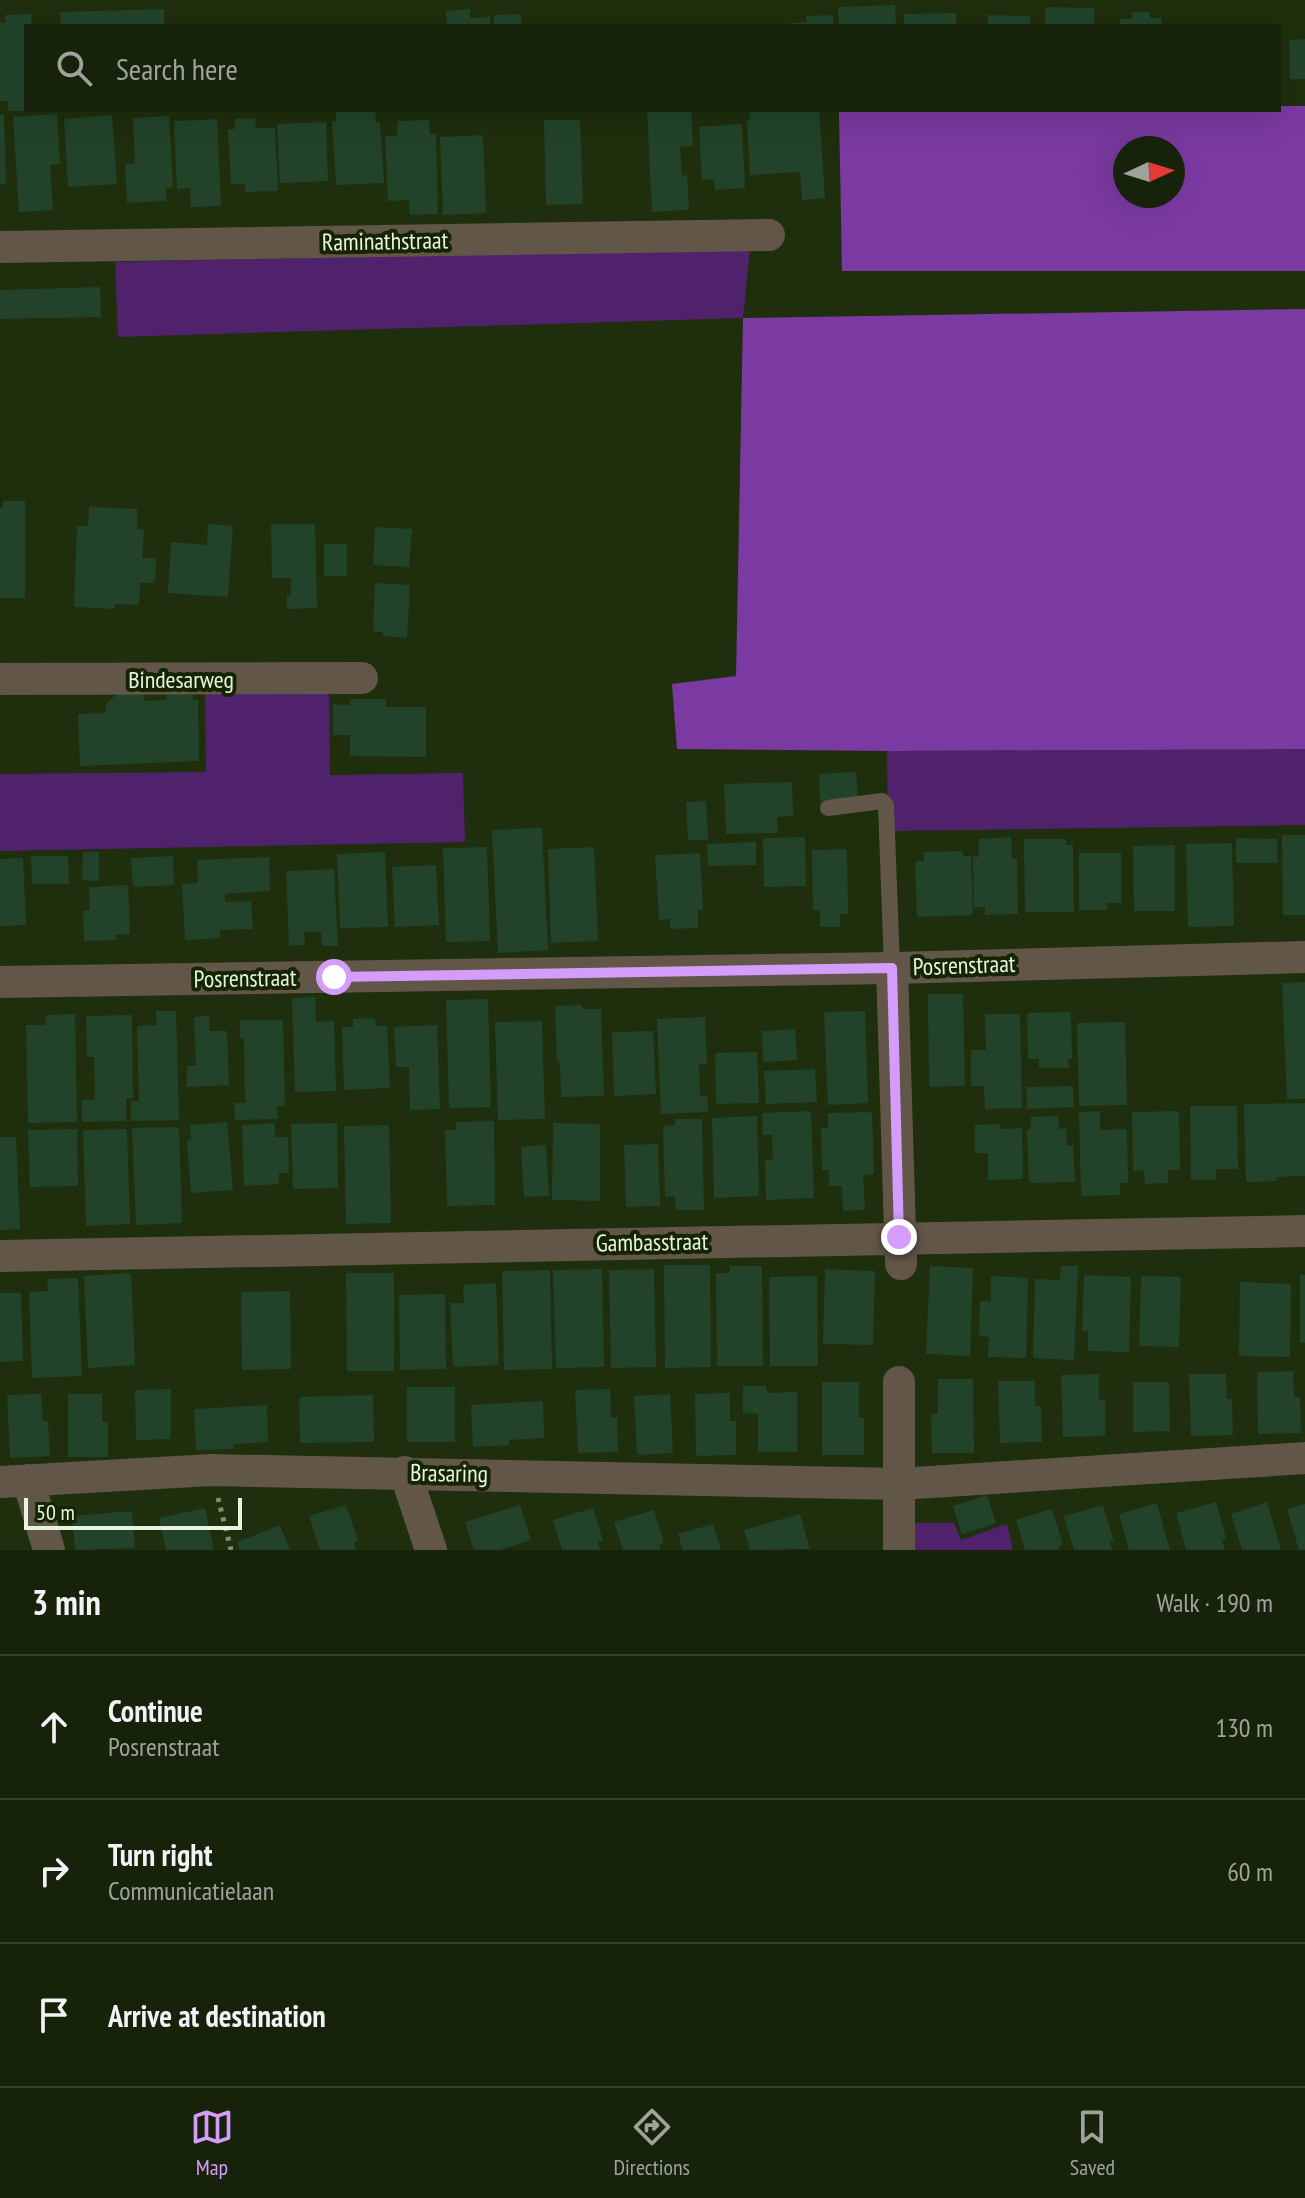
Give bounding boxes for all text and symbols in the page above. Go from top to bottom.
search box [24,24,1281,112]
icon: search [52,46,96,90]
text: Search here [116,49,238,88]
north arrow [1113,136,1185,208]
street label: Raminathstraat [322,224,449,258]
street label: Bindesarweg [128,664,234,695]
street label: Posrenstraat [912,948,1016,982]
route start [316,959,352,995]
street label: Posrenstraat [193,962,297,994]
route end [881,1219,917,1255]
street label: Gambasstraat [596,1226,709,1258]
street label: Brasaring [410,1457,488,1489]
scale bar [24,1494,242,1530]
text: 50 m [36,1498,75,1526]
text: 3 min [32,1580,101,1624]
text: Walk · 190 m [1156,1586,1273,1619]
text: Continue [108,1691,203,1730]
icon: ahead [32,1705,76,1749]
text: 130 m [1215,1711,1273,1744]
text: Posrenstraat [108,1730,219,1763]
text: Turn right [108,1835,212,1874]
icon: right [32,1849,76,1893]
text: 60 m [1227,1855,1273,1888]
text: Communicatielaan [108,1874,274,1907]
icon: arrive [32,1993,76,2037]
text: Arrive at destination [108,1996,326,2035]
tab: Map [190,2105,234,2181]
tab: Directions [614,2105,690,2181]
tab: Saved [1070,2105,1115,2181]

